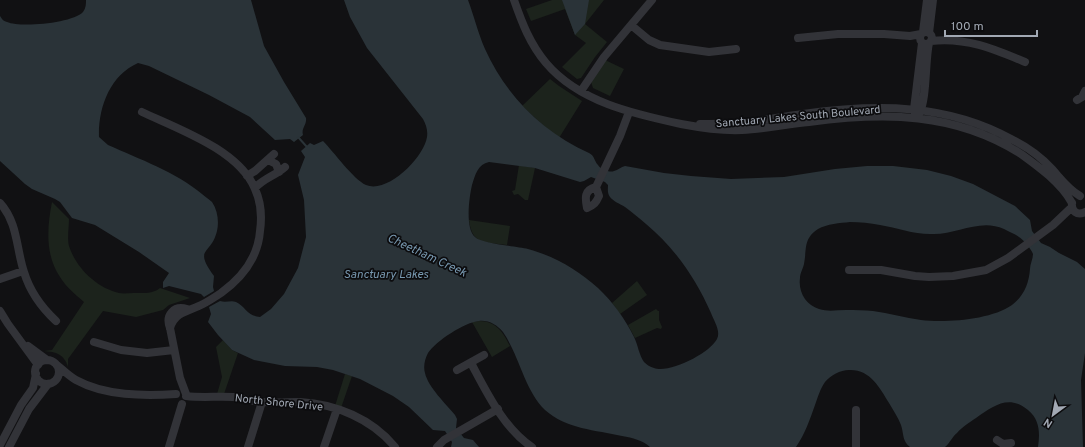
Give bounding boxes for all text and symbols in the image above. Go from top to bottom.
scale bar [945,12,1037,38]
text: 100 m [951,19,984,35]
street label: Sanctuary Lakes South Boulevard [715,103,881,131]
water label: Cheetham Creek [384,231,470,282]
water label: Sanctuary Lakes [343,267,429,283]
street label: North Shore Drive [234,391,324,415]
north arrow [1033,395,1073,435]
text: N [1041,415,1055,431]

